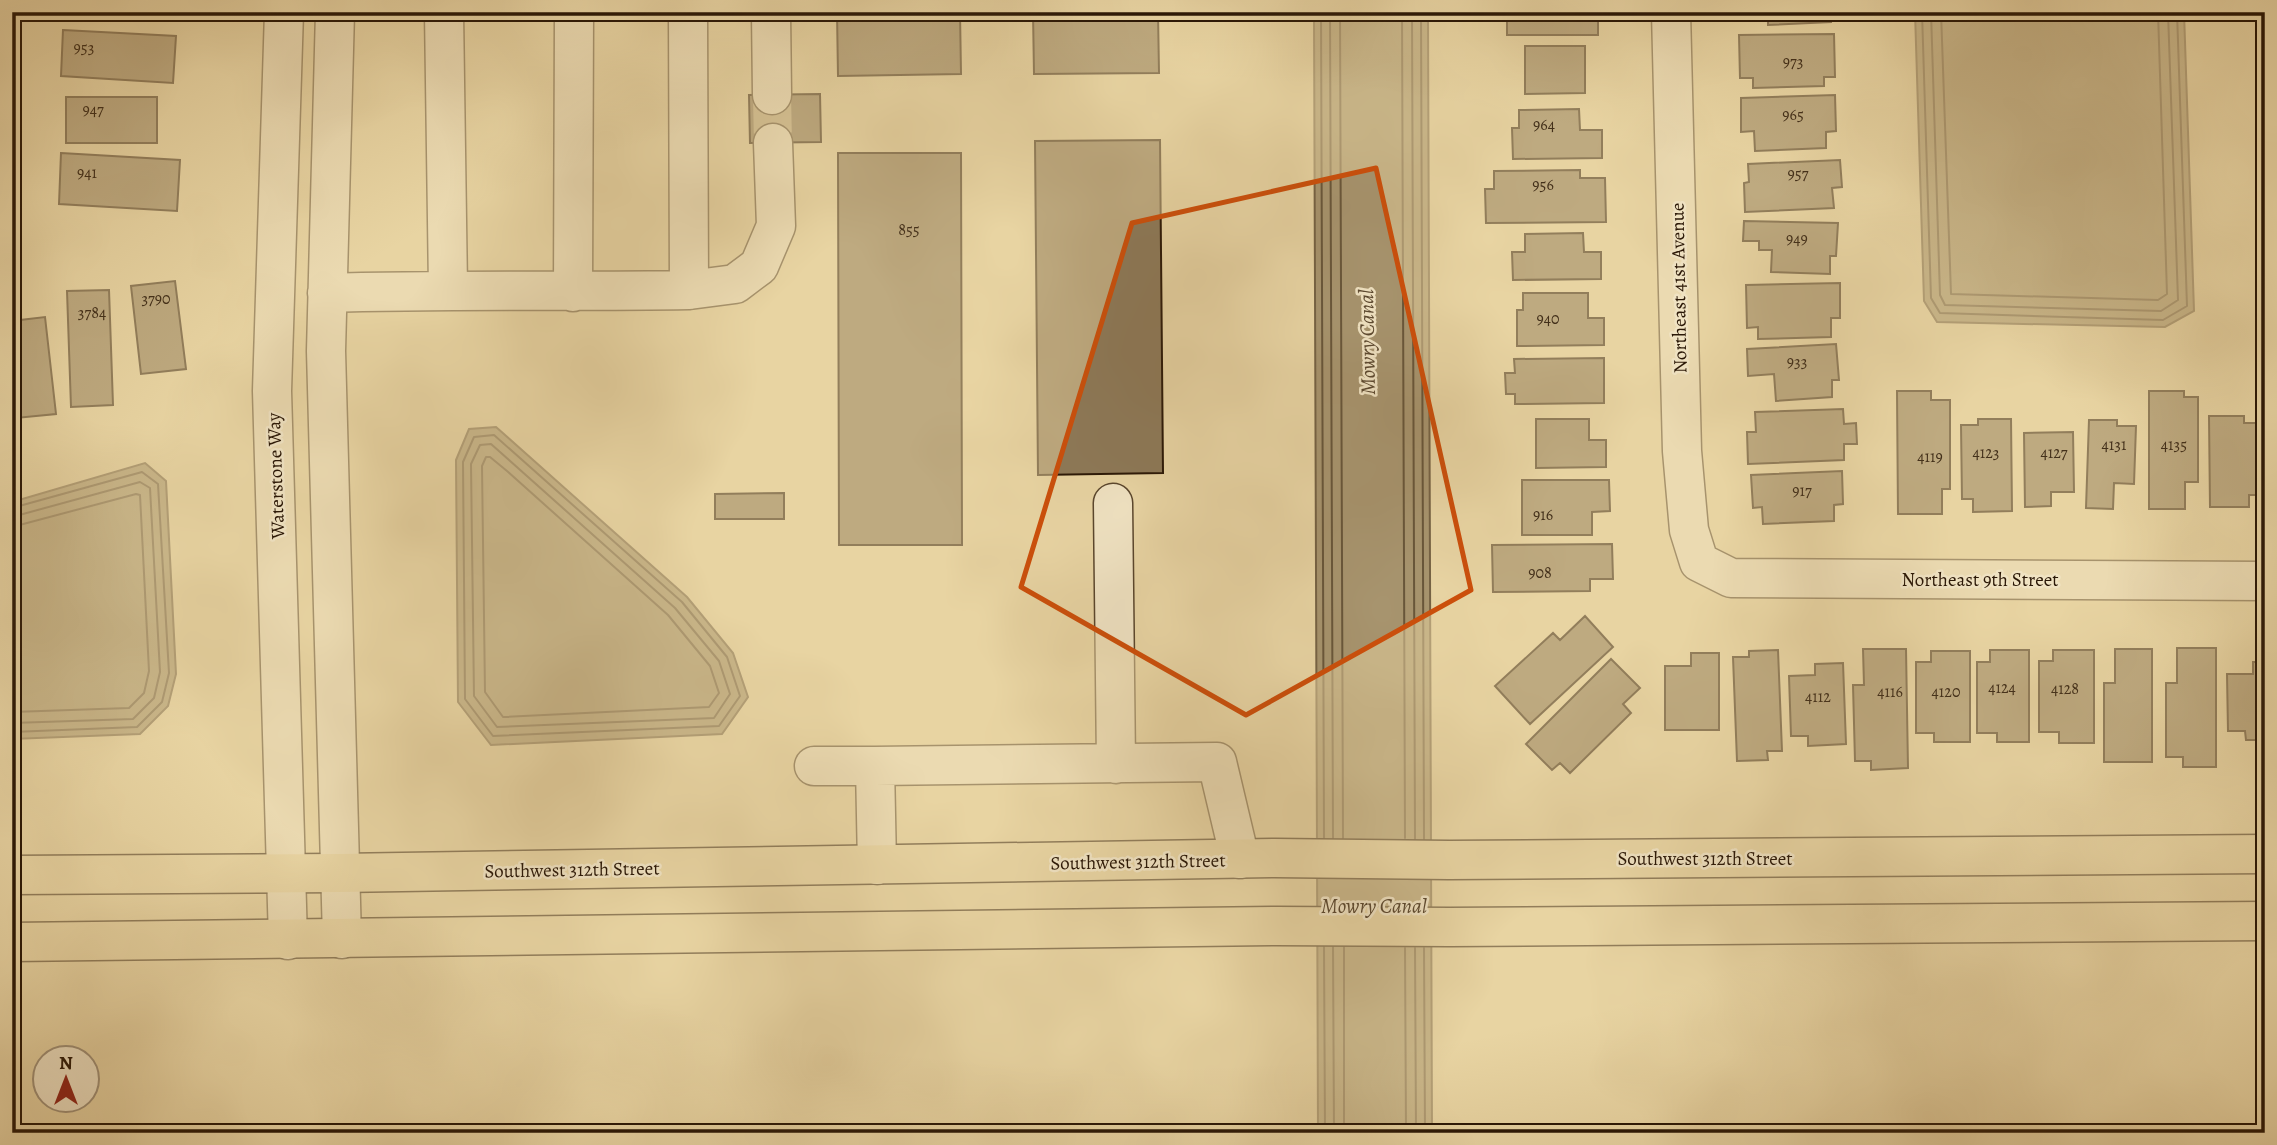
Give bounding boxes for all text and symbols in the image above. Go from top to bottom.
house number: 953 [74,37,94,59]
house number: 973 [1783,51,1803,73]
house number: 947 [82,99,104,121]
house number: 965 [1782,104,1804,126]
house number: 964 [1533,114,1555,136]
house number: 941 [77,162,98,184]
house number: 957 [1788,163,1809,185]
house number: 956 [1532,174,1554,196]
street label: Northeast 41st Avenue [1665,202,1693,374]
house number: 855 [898,219,920,241]
house number: 949 [1786,228,1808,250]
house number: 3790 [141,288,171,310]
water label: Mowry Canal [1352,288,1382,395]
house number: 3784 [78,302,106,324]
house number: 940 [1536,308,1560,330]
house number: 933 [1787,351,1807,373]
street label: Waterstone Way [261,412,291,541]
house number: 4131 [2102,434,2127,456]
house number: 4135 [2161,434,2187,456]
house number: 4123 [1973,442,1999,464]
house number: 4127 [2040,442,2068,464]
house number: 4119 [1917,446,1943,468]
house number: 917 [1792,480,1812,502]
house number: 916 [1533,504,1553,526]
house number: 908 [1528,562,1552,584]
street label: Northeast 9th Street [1901,567,2059,593]
house number: 4124 [1988,677,2016,699]
house number: 4128 [2051,678,2079,700]
house number: 4116 [1877,681,1903,703]
house number: 4120 [1932,681,1960,703]
house number: 4112 [1805,686,1831,708]
street label: Southwest 312th Street [1617,846,1793,872]
street label: Southwest 312th Street [1050,847,1226,877]
street label: Southwest 312th Street [484,855,660,885]
water label: Mowry Canal [1321,892,1428,920]
north arrow [32,1044,102,1114]
text: N [59,1050,73,1076]

